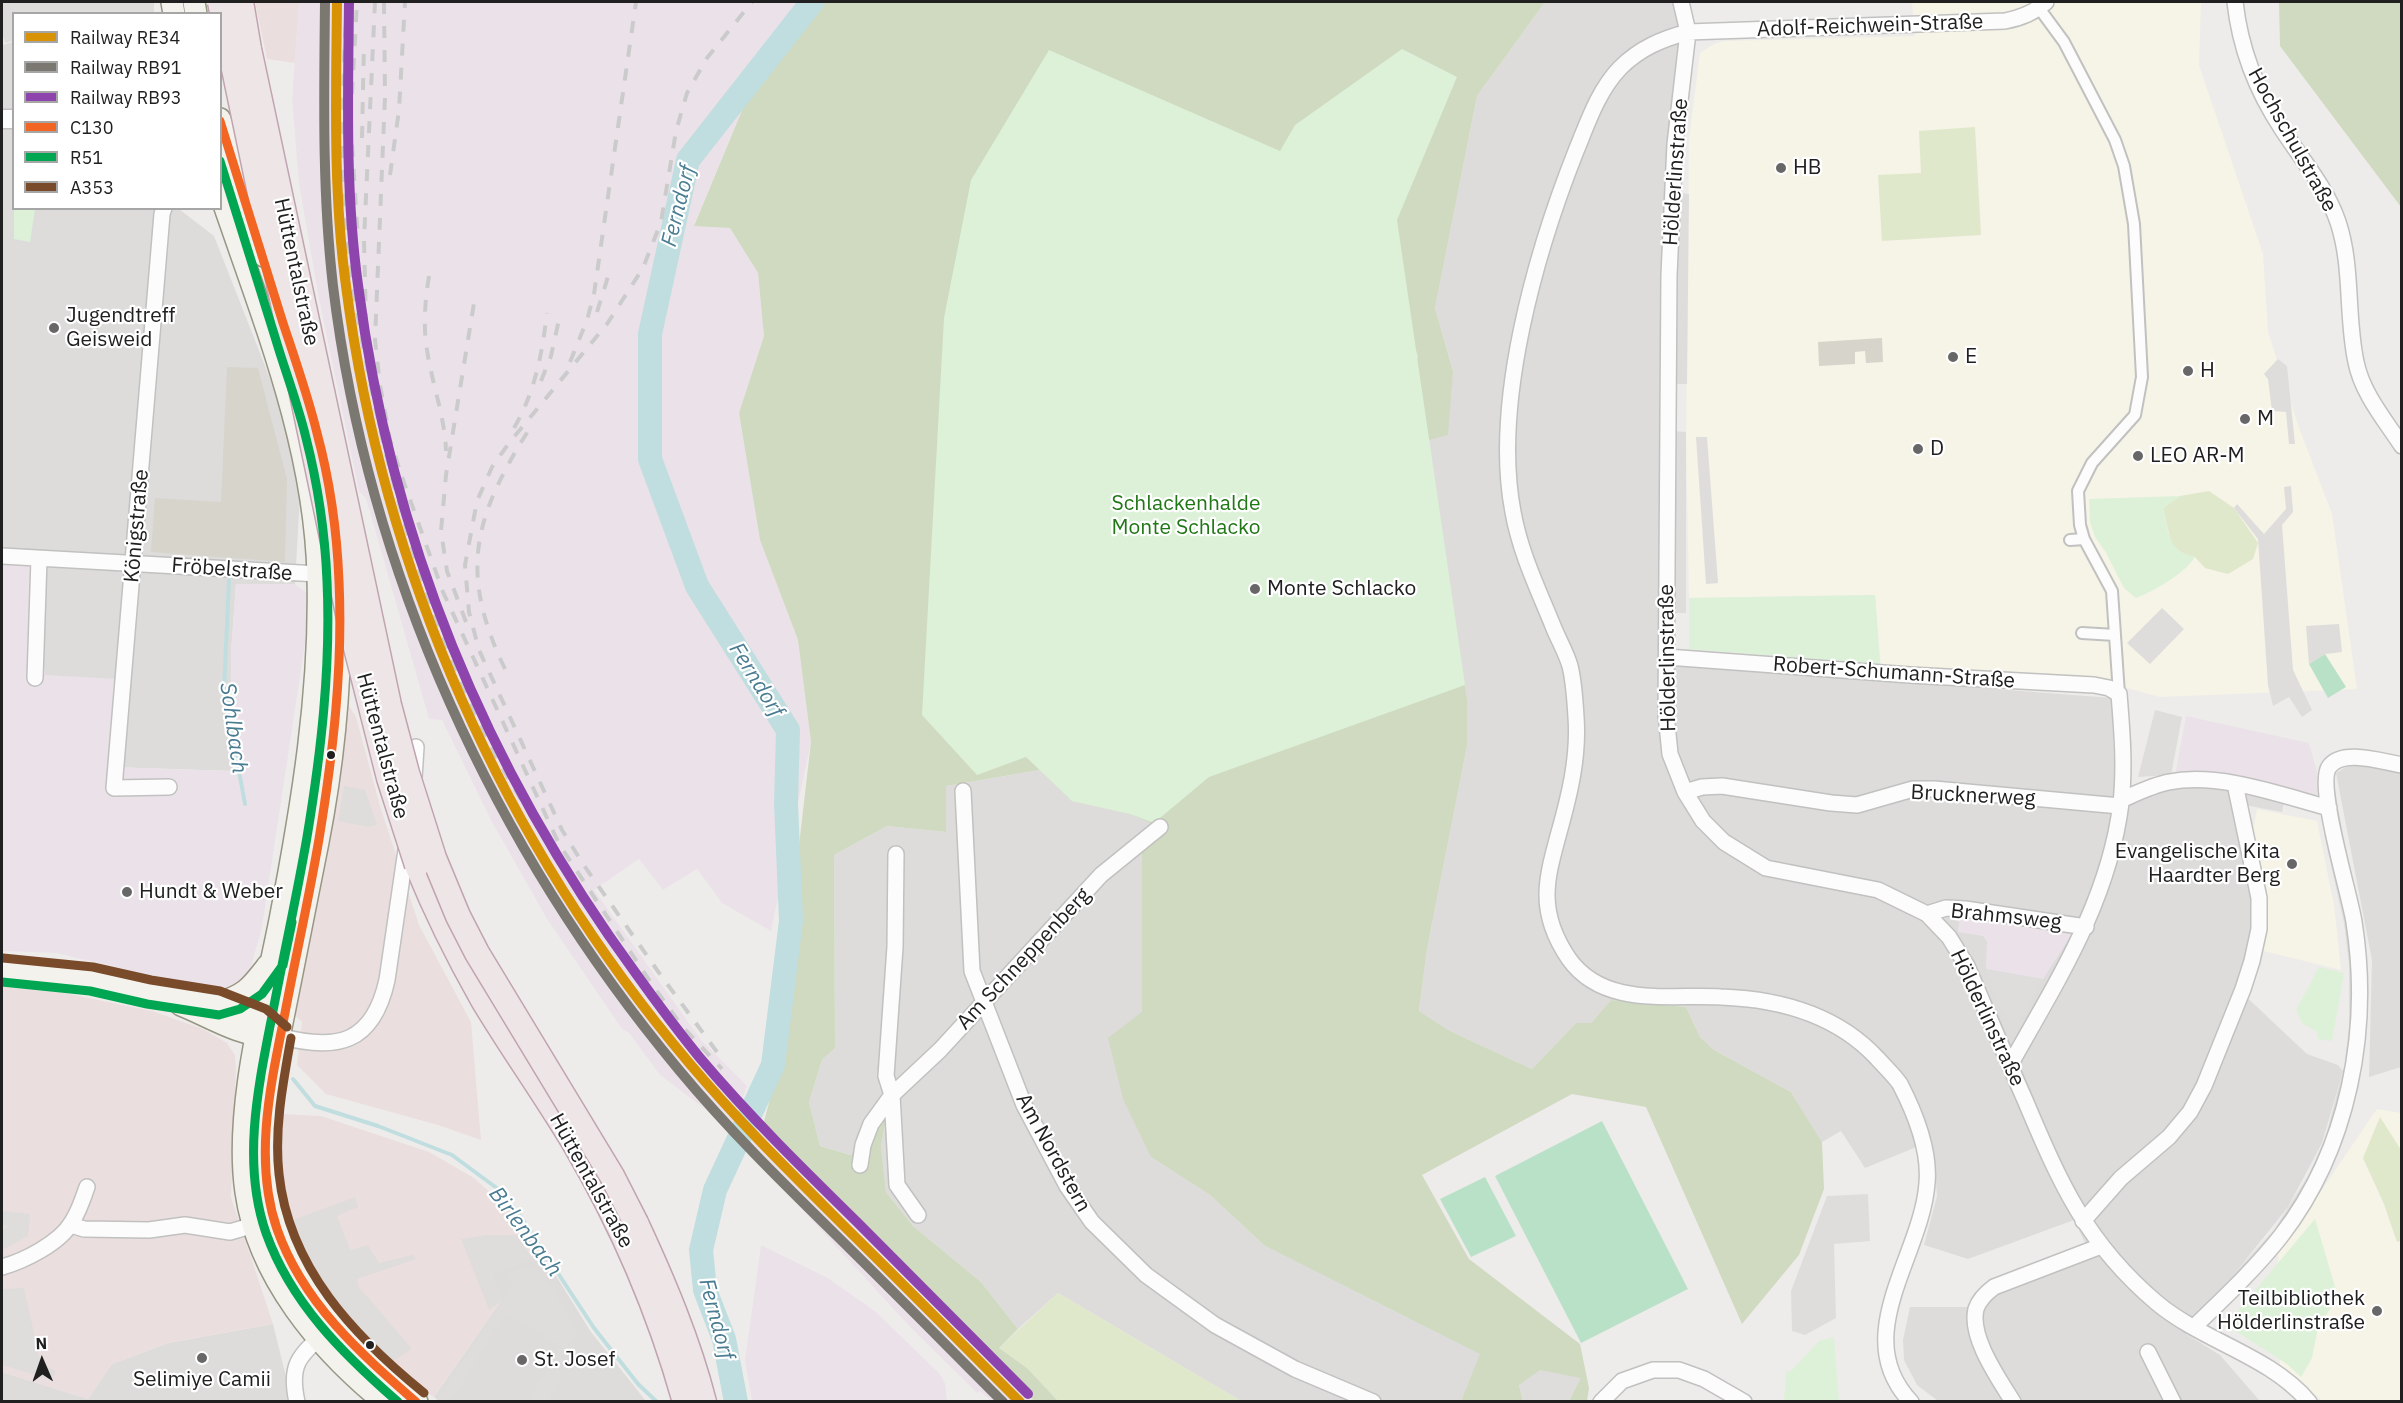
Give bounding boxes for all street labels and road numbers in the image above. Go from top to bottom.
street label: Adolf-Reichwein-Straße [1756,9,1984,43]
street label: Hochschulstraße [2242,64,2342,216]
street label: Hölderlinstraße [1658,97,1694,247]
street label: Hüttentalstraße [268,196,324,348]
street label: Königstraße [119,468,155,584]
street label: Fröbelstraße [171,553,293,587]
street label: Hölderlinstraße [1654,584,1682,732]
street label: Robert-Schumann-Straße [1772,652,2016,694]
street label: Hüttentalstraße [350,670,414,822]
street label: Brucknerweg [1910,780,2036,812]
street label: Am Schneppenberg [952,883,1096,1035]
street label: Brahmsweg [1949,899,2063,935]
street label: Hölderlinstraße [1944,946,2030,1090]
street label: Am Nordstern [1010,1089,1096,1217]
street label: Hüttentalstraße [544,1109,638,1253]

